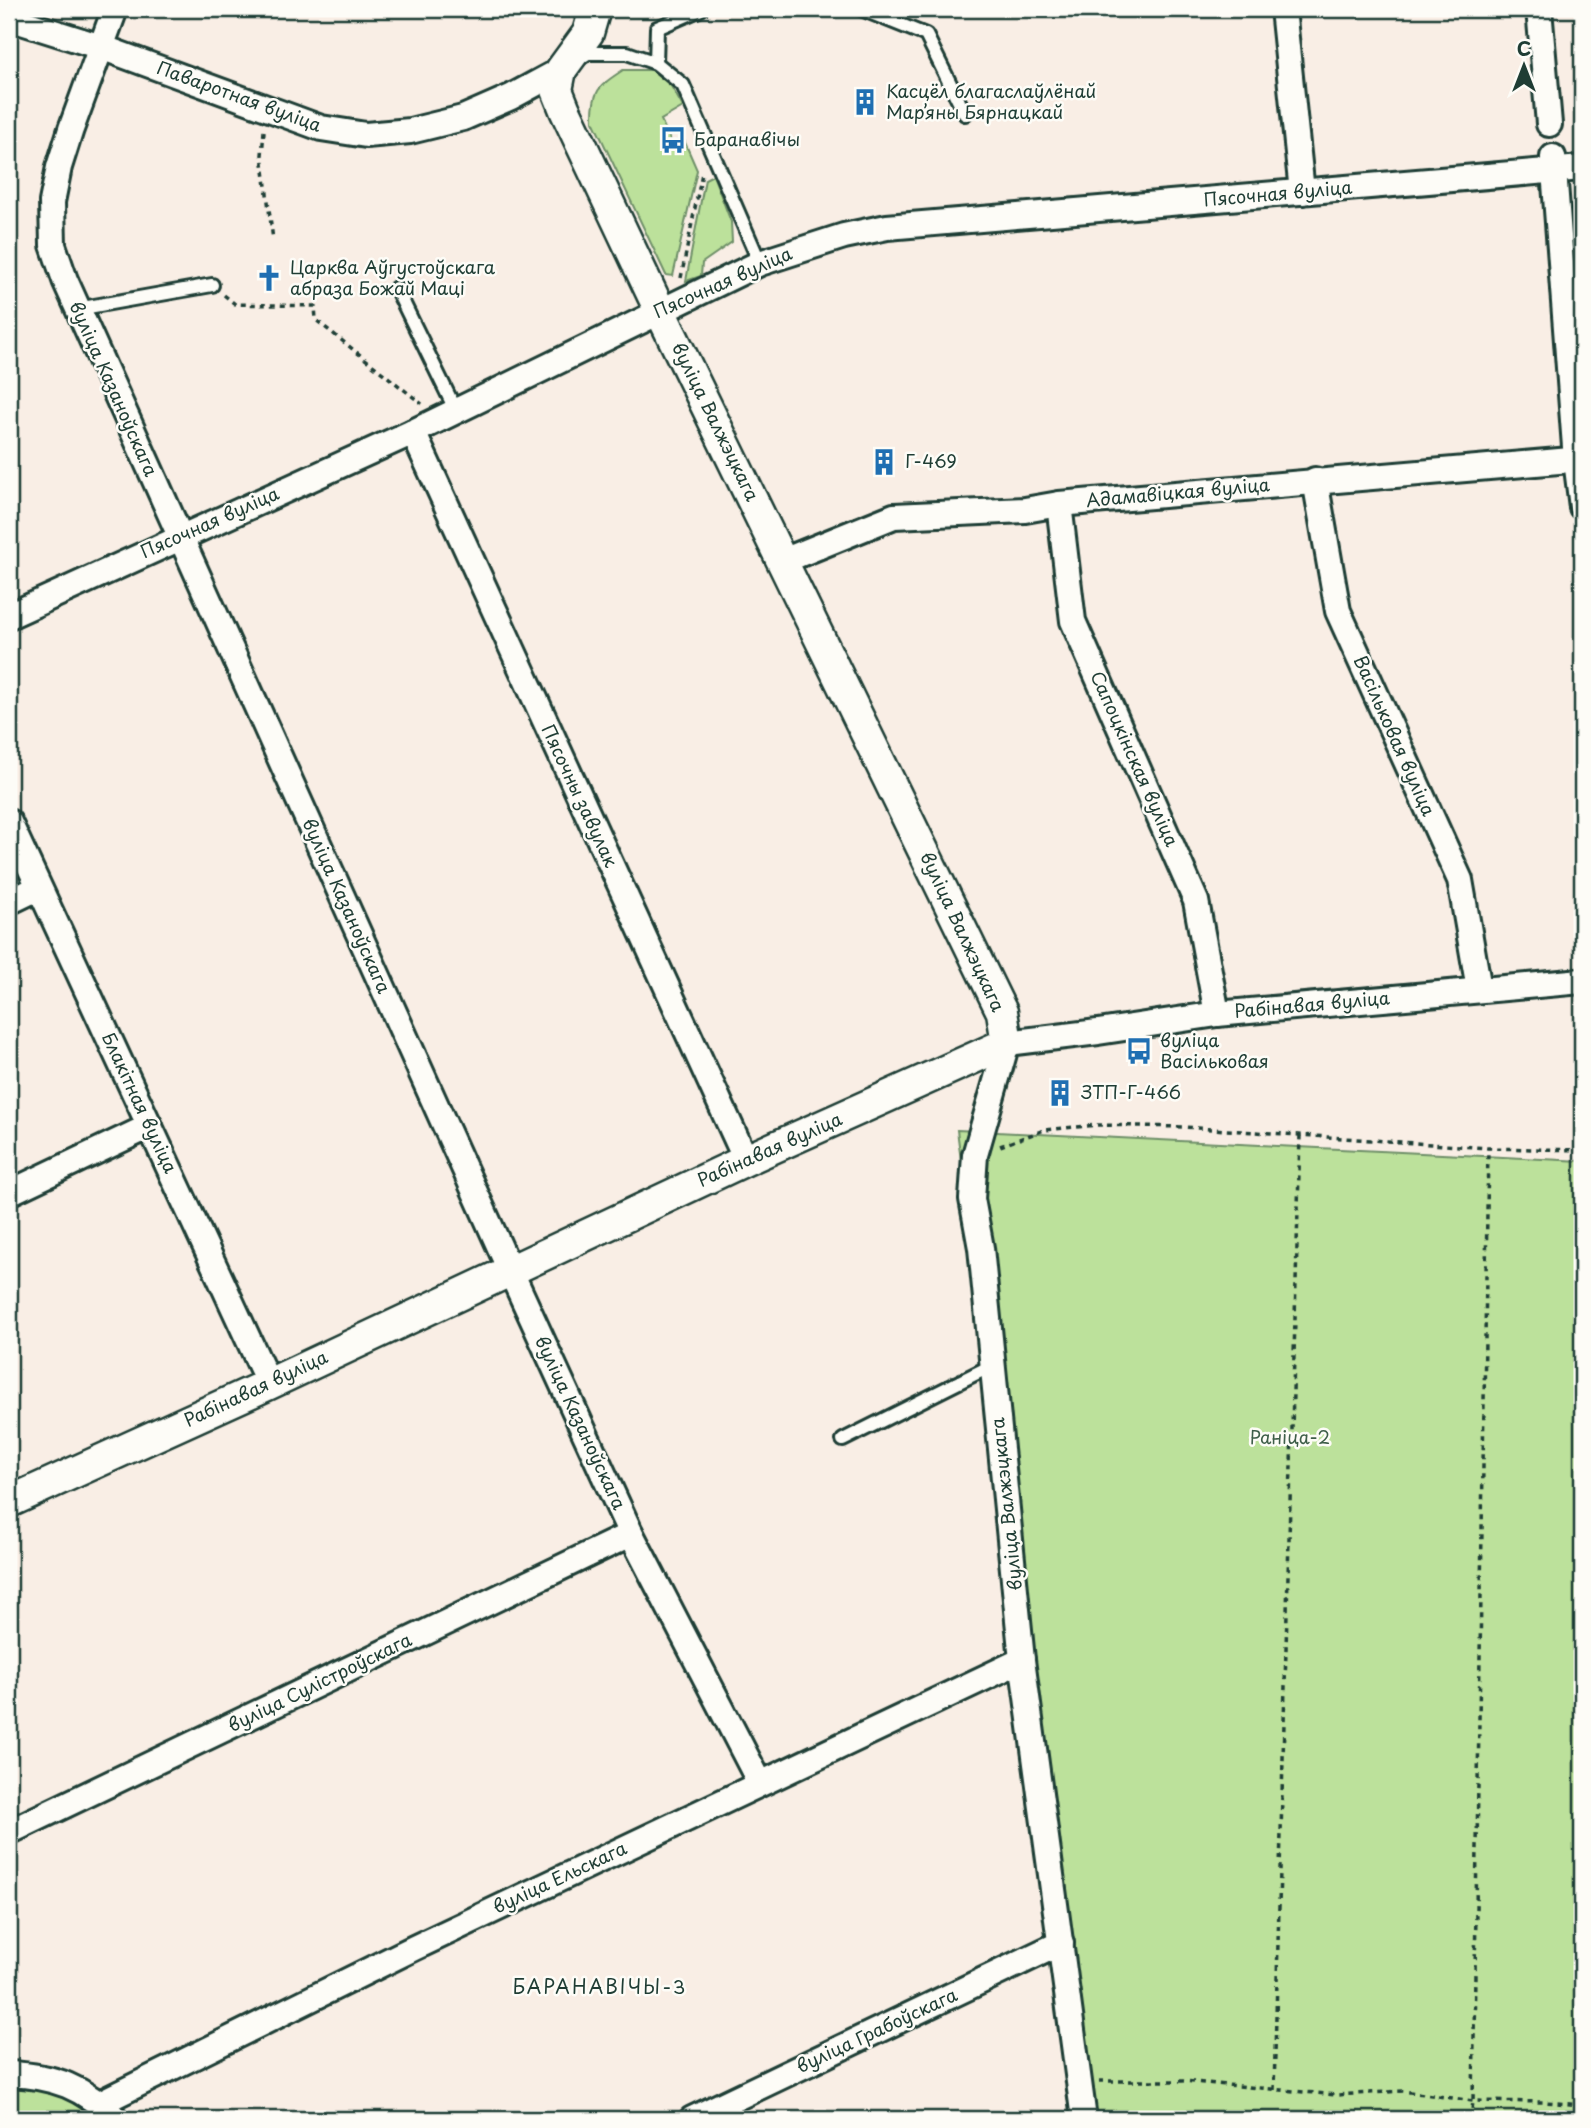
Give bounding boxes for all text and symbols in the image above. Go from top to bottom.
north arrow [1490,32,1560,102]
text: С [1517,34,1531,62]
street label: Паваротная вуліца [153,53,326,138]
place label: Касцёл благаслаўлёнай Мар’яны Бярнацкай [886,77,1096,125]
building icon: Касцёл благаслаўлёнай Мар’яны Бярнацкай [850,87,880,117]
bus stop icon: Баранавічы [658,125,688,155]
place label: Баранавічы [694,125,800,152]
street label: Пясочная вуліца [1202,173,1353,212]
street label: Пясочная вуліца [649,239,796,324]
place label: Царква Аўгустоўскага абраза Божай Маці [290,253,496,301]
church icon: Царква Аўгустоўскага абраза Божай Маці [254,263,284,293]
street label: вуліца Казаноўскага [64,296,165,481]
street label: вуліца Валжэцкага [666,337,767,506]
building icon: Г-469 [869,447,899,477]
place label: Г-469 [905,447,957,474]
street label: Адамавіцкая вуліца [1085,470,1271,513]
street label: Пясочная вуліца [136,479,283,564]
street label: Васільковая вуліца [1348,651,1443,820]
street label: Сапоцкінская вуліца [1085,666,1186,850]
street label: Пясочны завулак [535,720,625,871]
street label: вуліца Казаноўскага [297,813,398,998]
street label: вуліца Валжэцкага [914,847,1013,1016]
street label: Рабінавая вуліца [1233,983,1391,1024]
place label: вуліца Васільковая [1160,1026,1269,1074]
street label: Блакітная вуліца [96,1027,185,1177]
bus stop icon: вуліца Васільковая [1124,1036,1154,1066]
building icon: ЗТП-Г-466 [1045,1078,1075,1108]
place label: ЗТП-Г-466 [1081,1078,1181,1105]
street label: Рабінавая вуліца [693,1105,846,1193]
street label: вуліца Казаноўскага [529,1331,634,1514]
street label: Рабінавая вуліца [179,1342,332,1433]
street label: вуліца Валжэцкага [983,1416,1028,1592]
park label: Раніца-2 [1250,1423,1330,1450]
street label: вуліца Сулістроўскага [223,1625,416,1738]
street label: вуліца Ельскага [488,1833,631,1920]
district label: БАРАНАВІЧЫ-3 [513,1972,687,2000]
street label: вуліца Грабоўскага [791,1980,962,2079]

